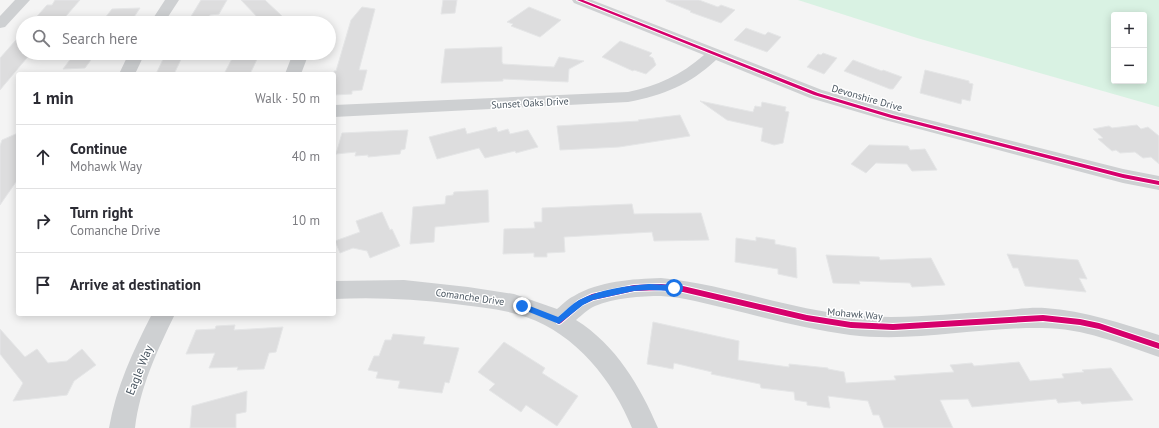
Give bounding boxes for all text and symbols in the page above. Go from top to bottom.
map controls [1111,12,1147,84]
button: + [1111,12,1147,48]
search box [16,16,336,60]
icon: search [30,27,52,49]
text: Search here [62,29,138,48]
button: − [1111,48,1147,84]
street label: Devonshire Drive [830,82,904,114]
text: 1 min [32,87,73,109]
text: Walk · 50 m [255,90,320,107]
street label: Sunset Oaks Drive [491,94,569,112]
text: Continue [70,139,127,158]
icon: ahead [32,146,54,168]
text: 40 m [292,148,320,165]
text: Mohawk Way [70,158,142,175]
text: Turn right [70,203,133,222]
icon: right [32,210,54,232]
text: 10 m [292,212,320,229]
text: Comanche Drive [70,222,160,239]
icon: arrive [32,274,54,296]
text: Arrive at destination [70,275,201,294]
route start [665,279,683,297]
street label: Comanche Drive [435,286,505,308]
route end [513,297,531,315]
street label: Mohawk Way [827,305,884,323]
street label: Eagle Way [122,343,156,397]

